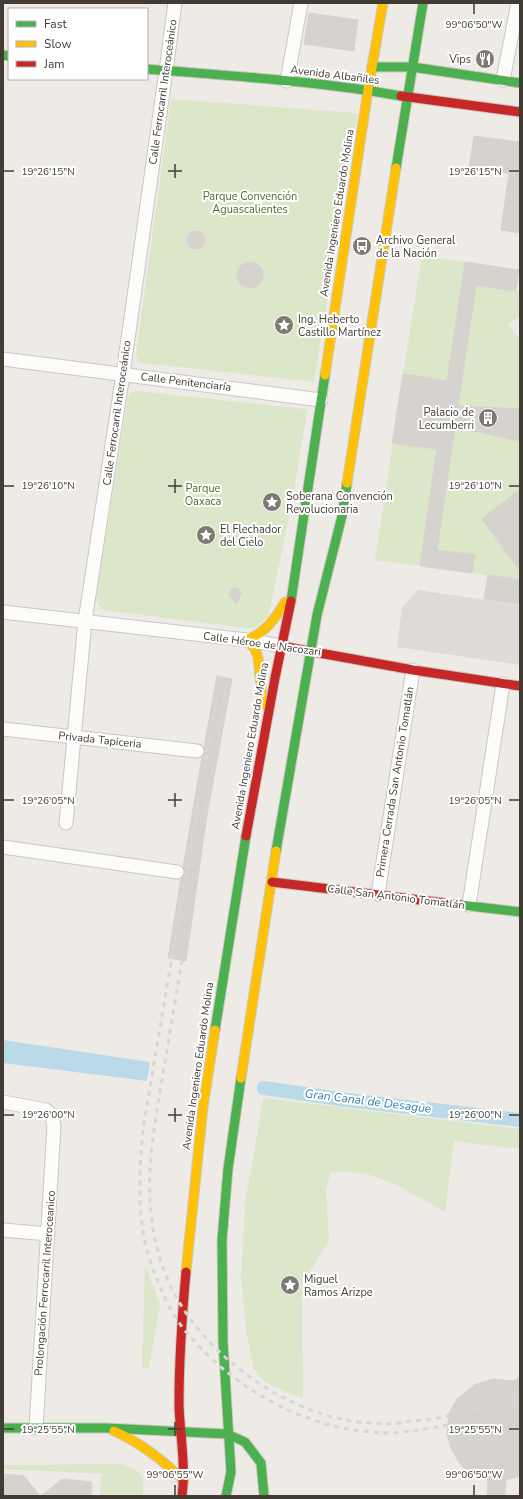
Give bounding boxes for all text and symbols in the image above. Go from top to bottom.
legend [8,8,148,80]
text: Fast [44,16,67,32]
street label: Calle Ferrocarril Interoceánico [145,18,181,166]
text: 99°06'50"W [446,18,502,32]
text: Slow [44,36,72,52]
restaurant icon: Vips [474,48,496,70]
place label: Vips [448,52,471,67]
text: Jam [43,56,65,72]
street label: Avenida Albañiles [290,62,380,88]
street label: Avenida Ingeniero Eduardo Molina [316,128,358,298]
text: 19°26'15"N [21,165,75,179]
text: 19°26'15"N [448,165,502,179]
park label: Parque Convención Aguascalientes [203,189,297,217]
place label: Archivo General de la Nación [376,233,456,261]
bus stop icon: Archivo General de la Nación [351,235,373,257]
place label: Ing. Heberto Castillo Martínez [298,312,381,340]
place icon: Ing. Heberto Castillo Martínez [273,314,295,336]
street label: Calle Ferrocarril Interoceánico [99,339,135,487]
street label: Calle Penitenciaría [140,369,232,395]
place label: Palacio de Lecumberri [419,405,474,433]
building icon: Palacio de Lecumberri [477,407,499,429]
text: 19°26'10"N [21,479,75,493]
text: 19°26'10"N [448,479,502,493]
park label: Parque Oaxaca [185,481,222,509]
place label: Soberana Convención Revolucionaria [286,489,393,517]
place icon: Soberana Convención Revolucionaria [261,491,283,513]
place label: El Flechador del Cielo [220,522,281,550]
place icon: El Flechador del Cielo [195,524,217,546]
street label: Calle Héroe de Nacozari [202,628,322,660]
street label: Avenida Ingeniero Eduardo Molina [228,661,272,831]
street label: Primera Cerrada San Antonio Tomatlán [373,686,417,878]
street label: Privada Tapiceria [58,728,142,752]
text: 19°26'05"N [21,794,75,808]
text: 19°26'05"N [448,794,502,808]
street label: Calle San Antonio Tomatlán [327,881,465,913]
street label: Avenida Ingeniero Eduardo Molina [179,981,217,1151]
water label: Gran Canal de Desagüe [304,1085,433,1117]
text: 19°26'00"N [21,1108,75,1122]
text: 19°26'00"N [448,1108,502,1122]
street label: Prolongación Ferrocarril Interoceanico [31,1190,59,1376]
place label: Miguel Ramos Arizpe [304,1272,373,1300]
place icon: Miguel Ramos Arizpe [279,1274,301,1296]
text: 19°25'55"N [21,1423,75,1437]
text: 19°25'55"N [448,1423,502,1437]
text: 99°06'55"W [147,1468,203,1482]
text: 99°06'50"W [446,1468,502,1482]

